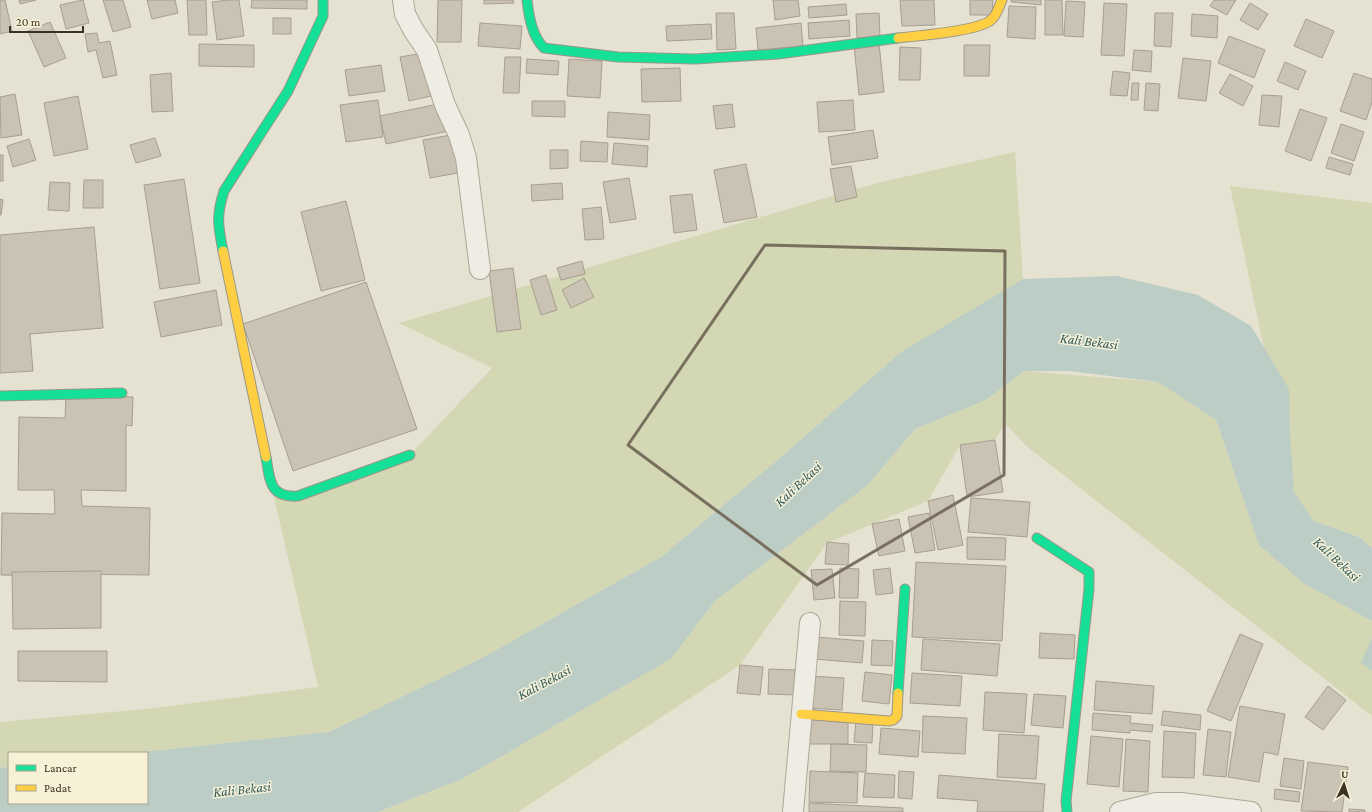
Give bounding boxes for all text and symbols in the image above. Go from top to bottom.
scale bar [10,8,83,34]
text: 20 m [16,15,41,29]
water label: Kali Bekasi [1059,330,1119,352]
water label: Kali Bekasi [771,458,825,510]
water label: Kali Bekasi [1310,533,1364,585]
water label: Kali Bekasi [515,661,574,703]
legend [8,752,148,804]
text: Lancar [44,761,78,775]
north arrow [1324,764,1364,804]
text: U [1341,768,1349,780]
water label: Kali Bekasi [212,778,272,800]
text: Padat [44,781,72,795]

